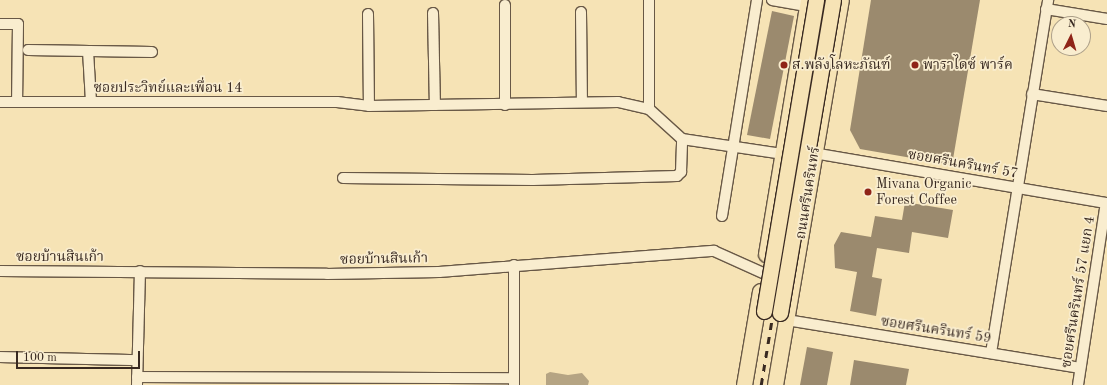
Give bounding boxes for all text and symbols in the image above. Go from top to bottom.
north arrow [1051,16,1091,56]
text: N [1067,19,1077,30]
place label: ส.พลังโลหะภัณฑ์ [792,57,891,73]
place label: พาราไดซ์ พาร์ค [923,57,1013,73]
marker: ส.พลังโลหะภัณฑ์ [779,60,789,70]
marker: พาราไดซ์ พาร์ค [910,60,920,70]
street label: ซอยประวิทย์และเพื่อน 14 [94,80,242,96]
street label: ถนนศรีนครินทร์ [792,146,824,240]
street label: ซอยศรีนครินทร์ 57 [907,146,1019,182]
place label: Mivana Organic Forest Coffee [876,176,971,208]
marker: Mivana Organic Forest Coffee [863,187,873,197]
street label: ซอยศรีนครินทร์ 57 แยก 4 [1058,215,1098,369]
street label: ซอยบ้านสินเก้า [16,249,104,265]
street label: ซอยบ้านสินเก้า [340,250,428,268]
street label: ซอยศรีนครินทร์ 59 [880,313,992,347]
scale bar [18,343,142,369]
text: 100 m [23,352,57,364]

